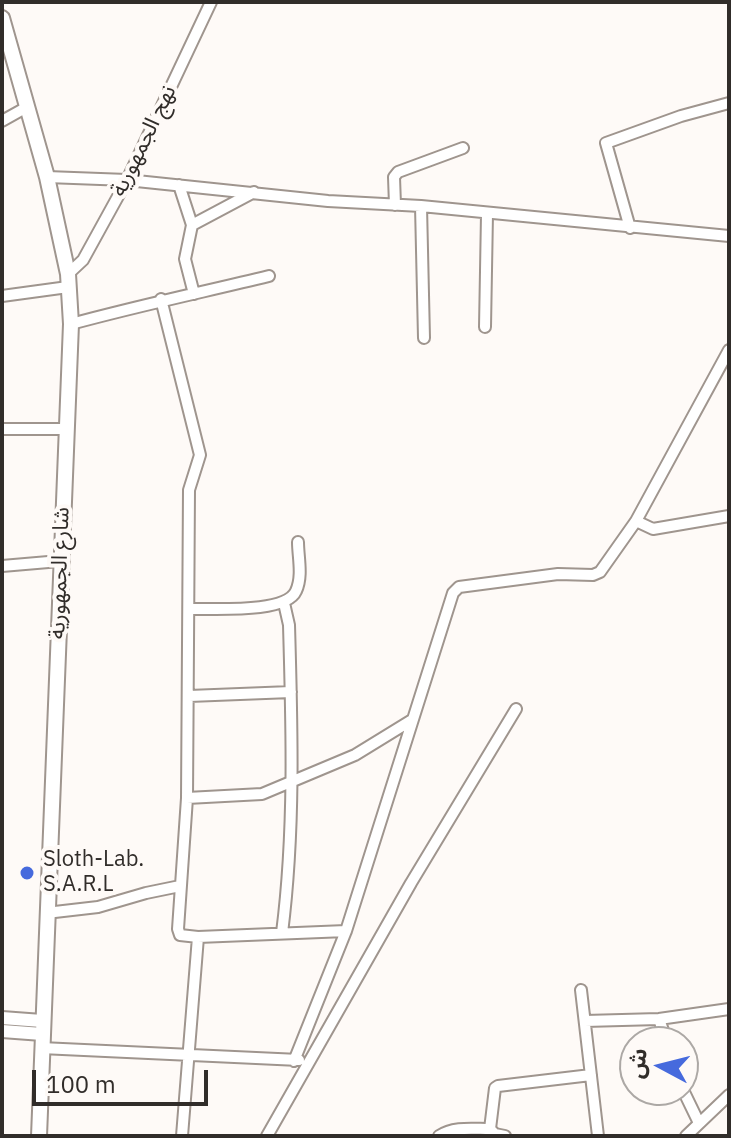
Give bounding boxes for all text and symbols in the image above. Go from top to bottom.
street label: نهج الجمهورية [106,81,182,201]
street label: شارع الجمهورية [45,507,75,639]
place label: Sloth-Lab. S.A.R.L [43,847,144,898]
marker: Sloth-Lab. S.A.R.L [18,864,36,882]
north arrow [619,1026,699,1106]
text: ش [620,1047,653,1080]
scale bar [36,1054,212,1104]
text: 100 m [46,1068,116,1100]

